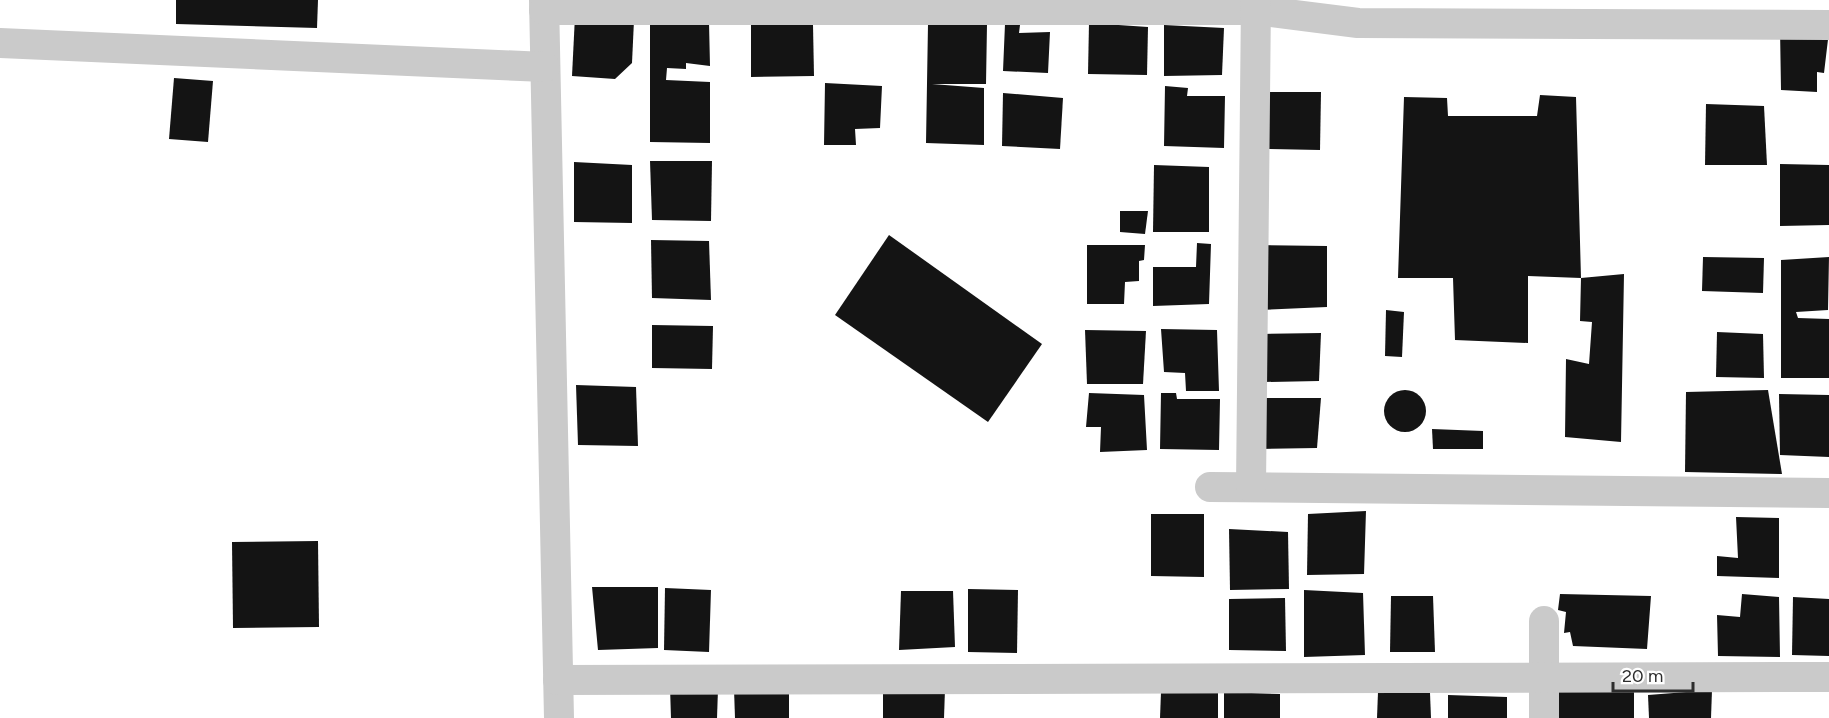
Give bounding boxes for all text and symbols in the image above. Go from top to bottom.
scale bar [1613,655,1692,693]
text: 20 m [1622,665,1663,687]

